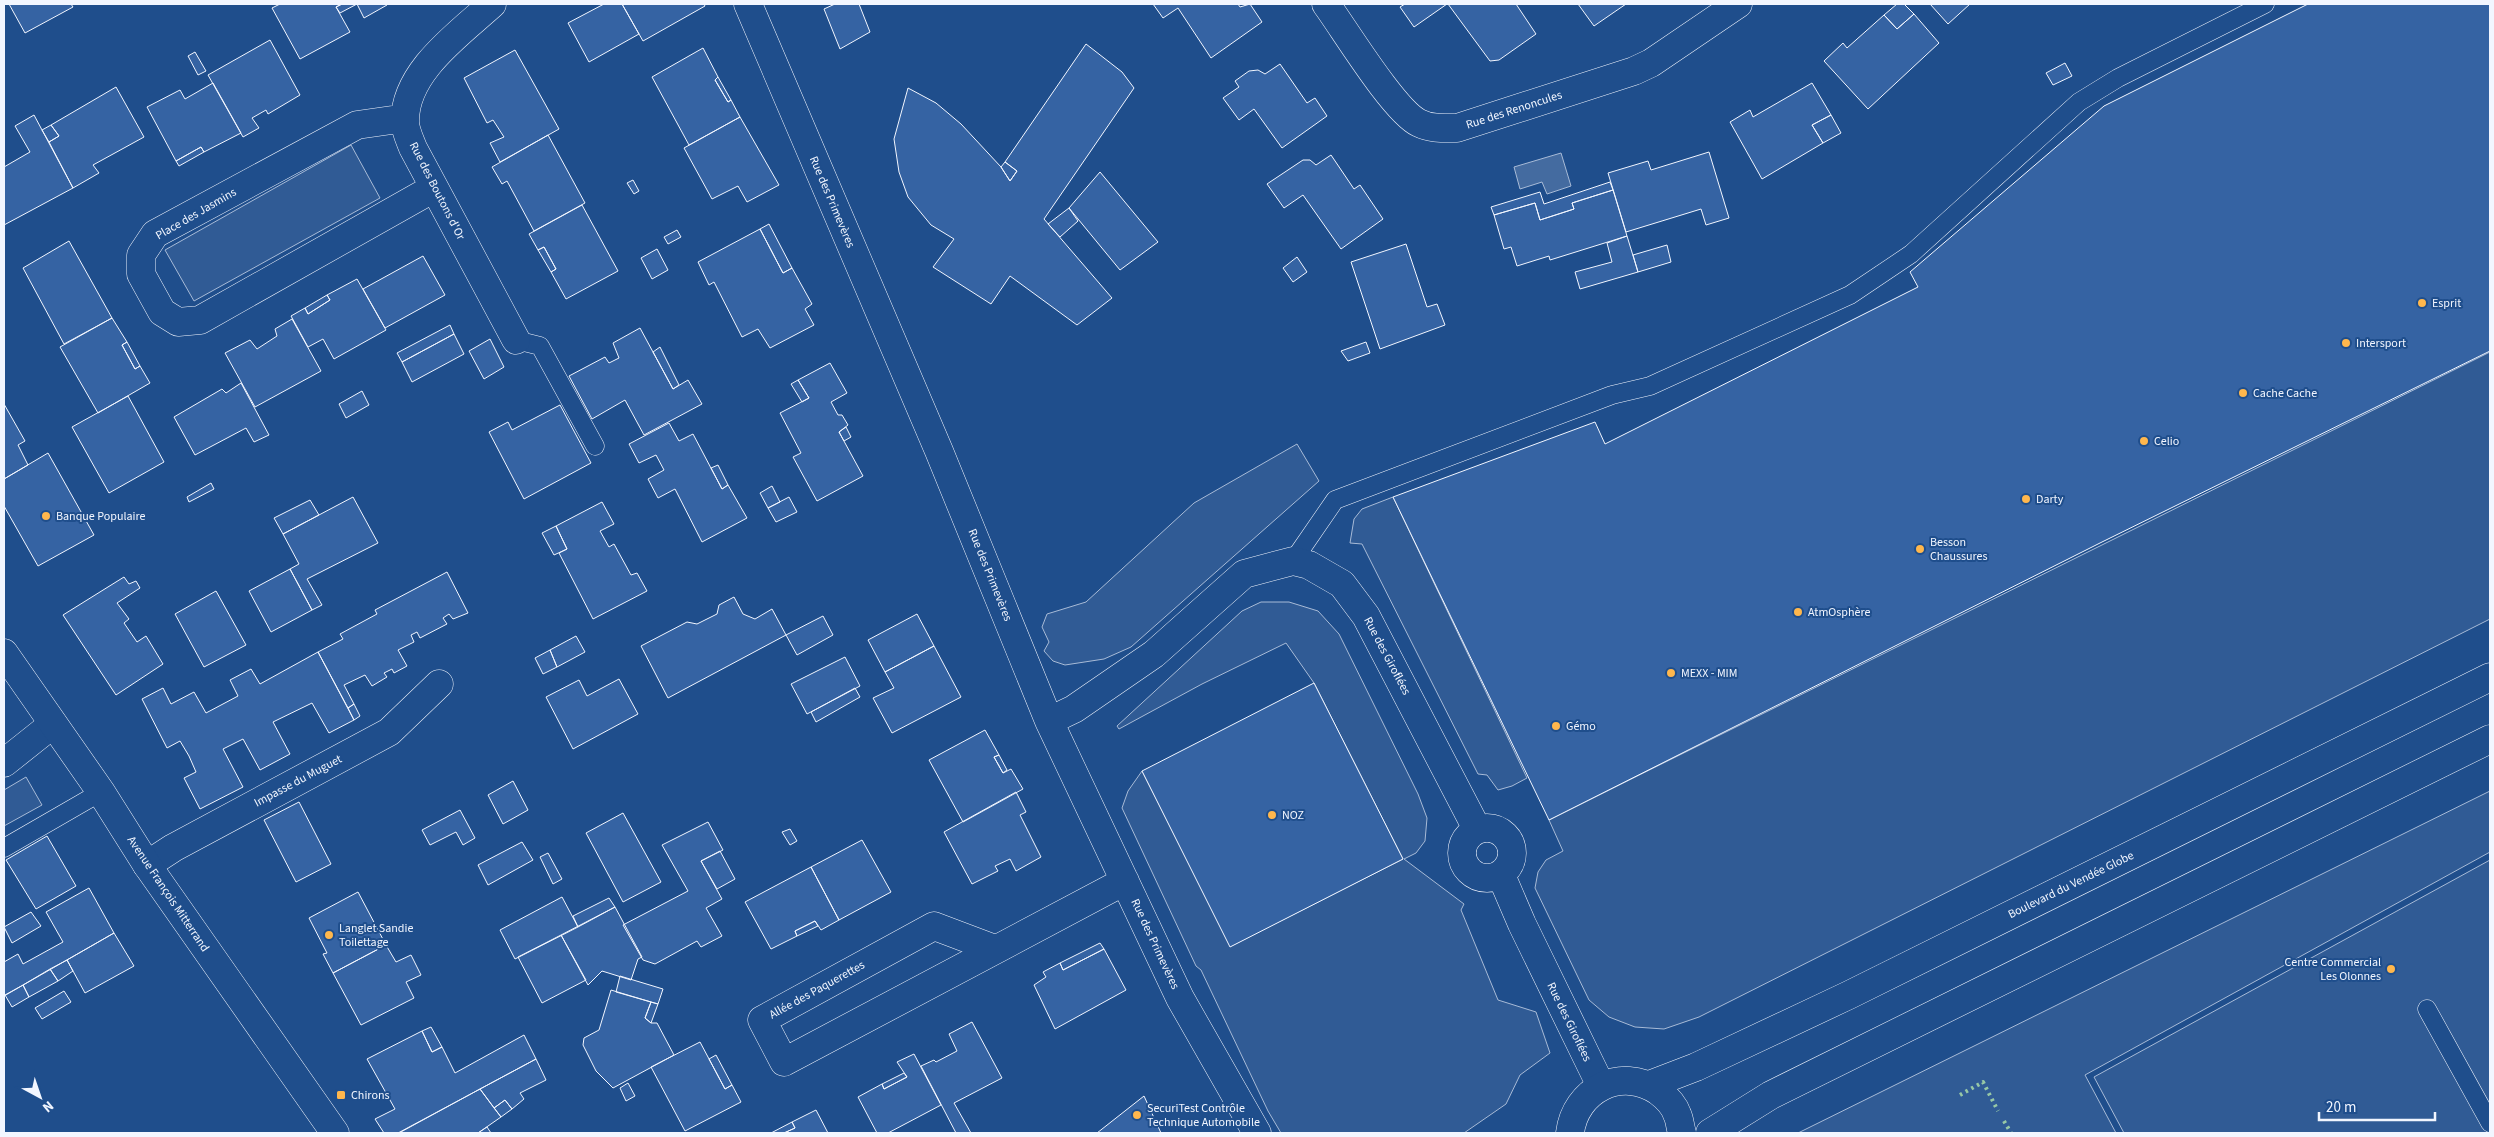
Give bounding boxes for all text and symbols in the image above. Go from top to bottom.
street label: Rue des Renoncules [1464,86,1564,134]
street label: Rue des Boutons d'Or [405,139,469,244]
street label: Rue des Primevères [805,154,859,250]
street label: Place des Jasmins [152,184,240,244]
place label: Esprit [2432,295,2461,312]
marker: Esprit [2416,297,2428,309]
place label: Intersport [2356,335,2406,352]
marker: Intersport [2340,337,2352,349]
place label: Cache Cache [2253,385,2317,402]
marker: Cache Cache [2237,387,2249,399]
place label: Celio [2154,433,2179,450]
marker: Celio [2138,435,2150,447]
place label: Darty [2036,491,2064,508]
marker: Darty [2020,493,2032,505]
place label: Banque Populaire [56,508,146,525]
marker: Banque Populaire [40,510,52,522]
street label: Rue des Primevères [964,526,1016,624]
place label: Besson Chaussures [1930,534,1988,565]
marker: Besson Chaussures [1914,543,1926,555]
place label: AtmOsphère [1808,604,1871,621]
marker: AtmOsphère [1792,606,1804,618]
street label: Rue des Giroflées [1359,614,1415,698]
place label: MEXX - MIM [1681,665,1738,682]
marker: MEXX - MIM [1665,667,1677,679]
place label: Gémo [1566,718,1596,735]
marker: Gémo [1550,720,1562,732]
street label: Impasse du Muguet [251,751,345,811]
place label: NOZ [1282,807,1304,824]
marker: NOZ [1266,809,1278,821]
street label: Avenue François Mitterrand [123,833,213,955]
street label: Boulevard du Vendée Globe [2005,847,2137,923]
street label: Rue des Primevères [1127,896,1183,992]
place label: Langlet Sandie Toilettage [339,920,413,951]
marker: Langlet Sandie Toilettage [323,929,335,941]
place label: Centre Commercial Les Olonnes [2284,954,2381,985]
street label: Allée des Paquerettes [766,957,868,1023]
marker: Centre Commercial Les Olonnes [2385,963,2397,975]
street label: Rue des Giroflées [1542,980,1596,1064]
north arrow [15,1072,65,1122]
place label: Chirons [351,1087,389,1104]
marker: Chirons [335,1089,347,1101]
scale bar [2319,1090,2435,1122]
text: N [38,1096,58,1117]
text: 20 m [2326,1097,2356,1118]
place label: SecuriTest Contrôle Technique Automobile [1147,1100,1260,1131]
marker: SecuriTest Contrôle Technique Automobile [1131,1109,1143,1121]

